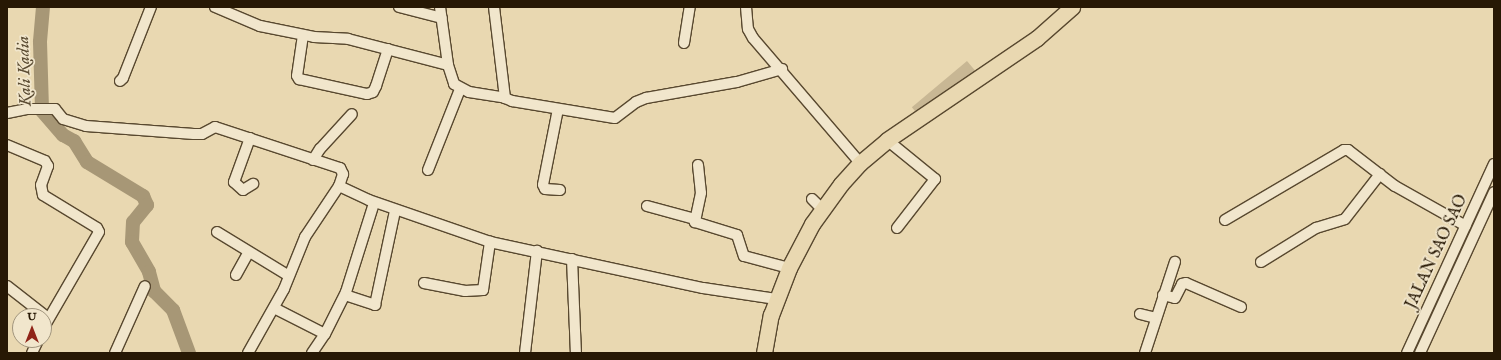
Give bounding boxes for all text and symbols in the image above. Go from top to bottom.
water label: Kali Kadia [14,35,36,107]
street label: JALAN SAO SAO [1402,192,1472,312]
north arrow [12,308,52,348]
text: U [27,310,37,324]

